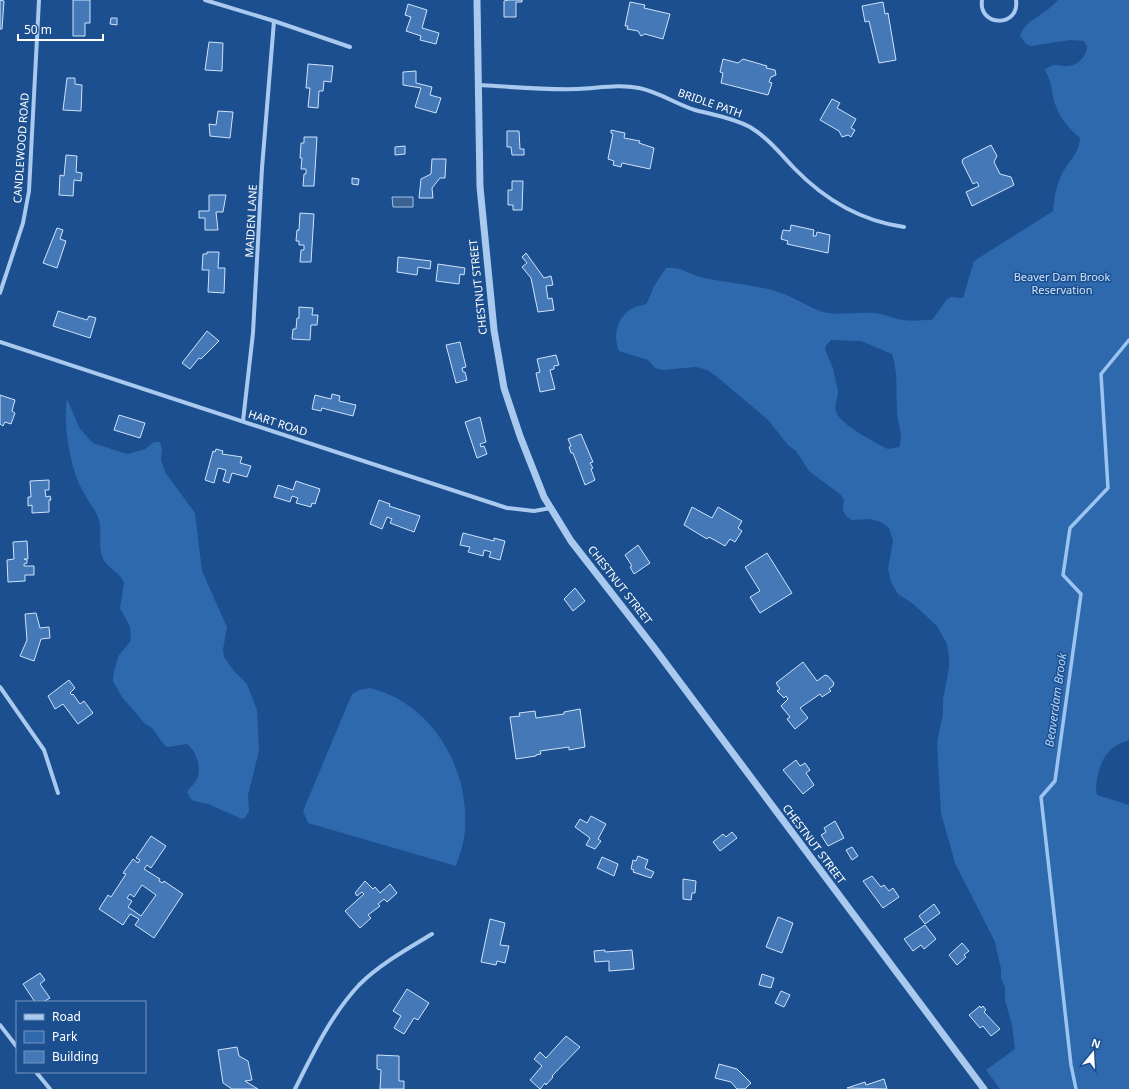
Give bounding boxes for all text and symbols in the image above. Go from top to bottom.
scale bar [18,16,103,42]
text: 50 m [24,21,52,38]
street label: BRIDLE PATH [676,85,744,121]
street label: CANDLEWOOD ROAD [9,92,32,204]
street label: MAIDEN LANE [241,184,260,258]
street label: CHESTNUT STREET [465,238,490,336]
park label: Beaver Dam Brook Reservation [1014,269,1110,297]
street label: HART ROAD [247,406,310,439]
street label: CHESTNUT STREET [585,542,656,627]
water label: Beaverdam Brook [1040,651,1071,748]
street label: CHESTNUT STREET [779,801,849,887]
legend [16,1001,146,1073]
text: Road [52,1008,81,1025]
text: Park [52,1028,78,1045]
north arrow [1073,1033,1113,1073]
text: N [1090,1034,1103,1052]
text: Building [52,1048,99,1065]

